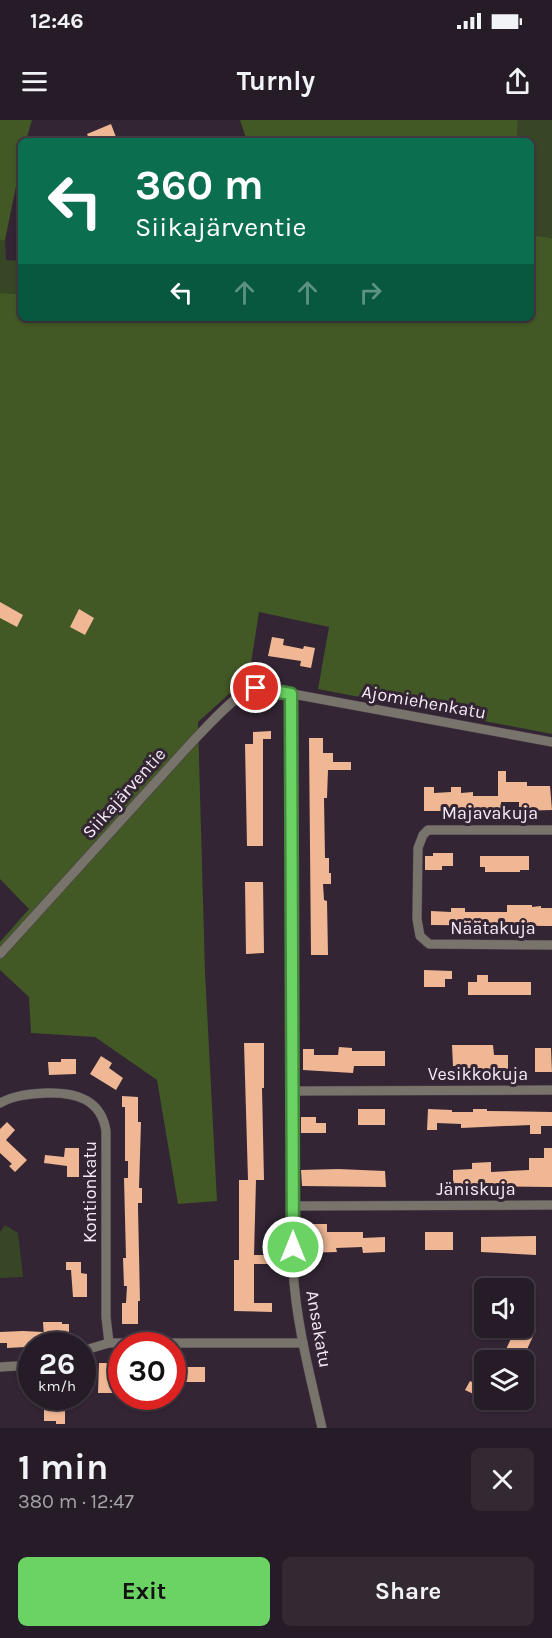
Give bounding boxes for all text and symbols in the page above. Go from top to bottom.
text: 12:46 [30,8,84,34]
icon: menu [18,65,51,98]
text: Turnly [237,65,315,97]
icon: share [501,65,534,98]
text: 360 m [135,160,264,210]
icon: left [36,162,114,240]
text: Siikajärventie [135,211,306,243]
icon: left [165,276,198,309]
icon: ahead [228,276,261,309]
icon: ahead [291,276,324,309]
icon: right [354,276,387,309]
pin [230,662,281,713]
icon: arrive [239,671,272,704]
street label: Ajomiehenkatu [360,680,488,724]
street label: Siikajärventie [78,743,170,843]
street label: Majavakuja [442,802,538,824]
street label: Näätakuja [450,917,536,939]
street label: Vesikkokuja [428,1063,528,1085]
street label: Kontionkatu [79,1141,101,1243]
street label: Jäniskuja [436,1178,516,1200]
position arrow [261,1215,325,1279]
map controls [474,1278,534,1410]
button: sound [474,1278,534,1338]
street label: Ansakatu [301,1289,337,1369]
speed limit sign: 30 [108,1332,186,1410]
text: 26 [39,1346,75,1382]
button: layers [474,1350,534,1410]
text: km/h [38,1377,76,1395]
text: 1 min [18,1446,108,1488]
button: close [471,1448,534,1511]
text: 380 m · 12:47 [18,1490,134,1513]
button: Exit [18,1557,270,1626]
button: Share [282,1557,534,1626]

